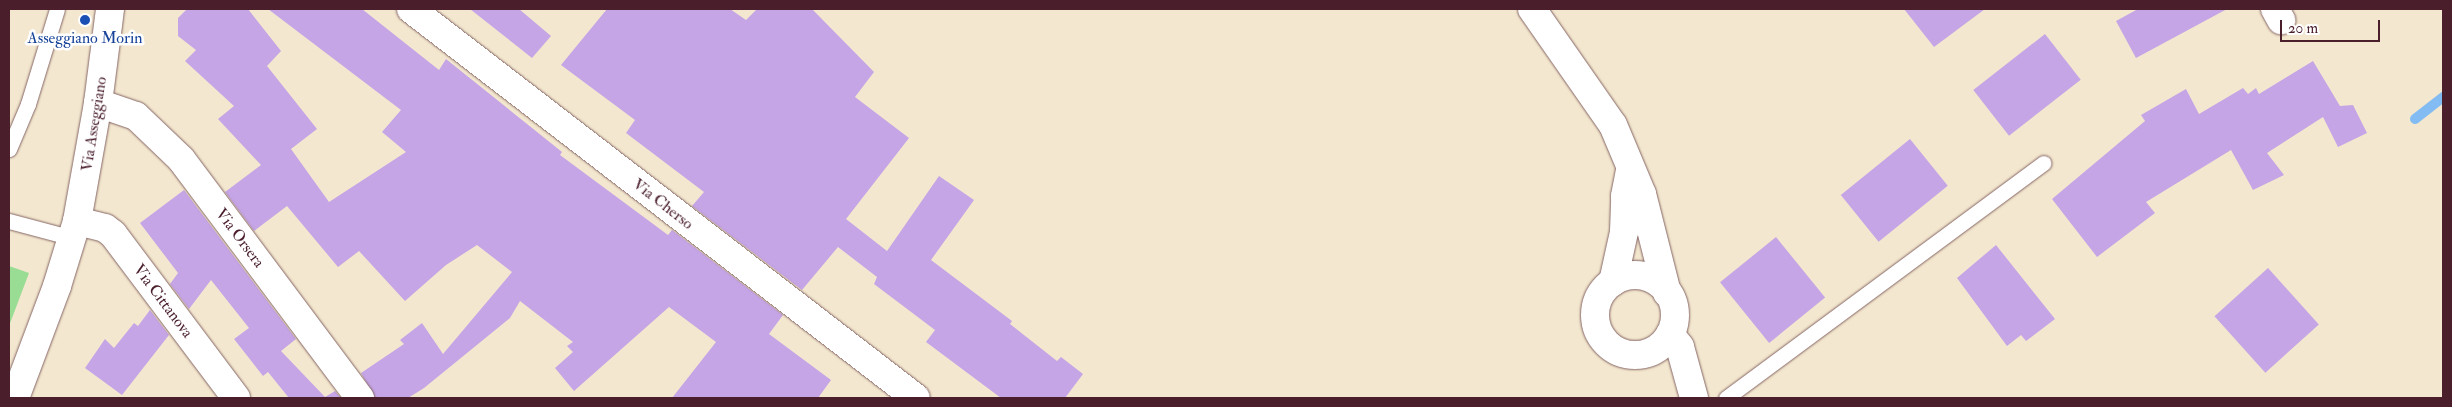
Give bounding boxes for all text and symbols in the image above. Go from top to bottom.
scale bar [2282,10,2382,42]
marker: Asseggiano Morin [79,14,91,26]
text: 20 m [2288,19,2318,38]
place label: Asseggiano Morin [27,28,143,48]
street label: Via Asseggiano [77,75,111,173]
street label: Via Cherso [629,174,697,234]
street label: Via Orsera [212,205,268,271]
street label: Via Cittanova [129,260,197,342]

